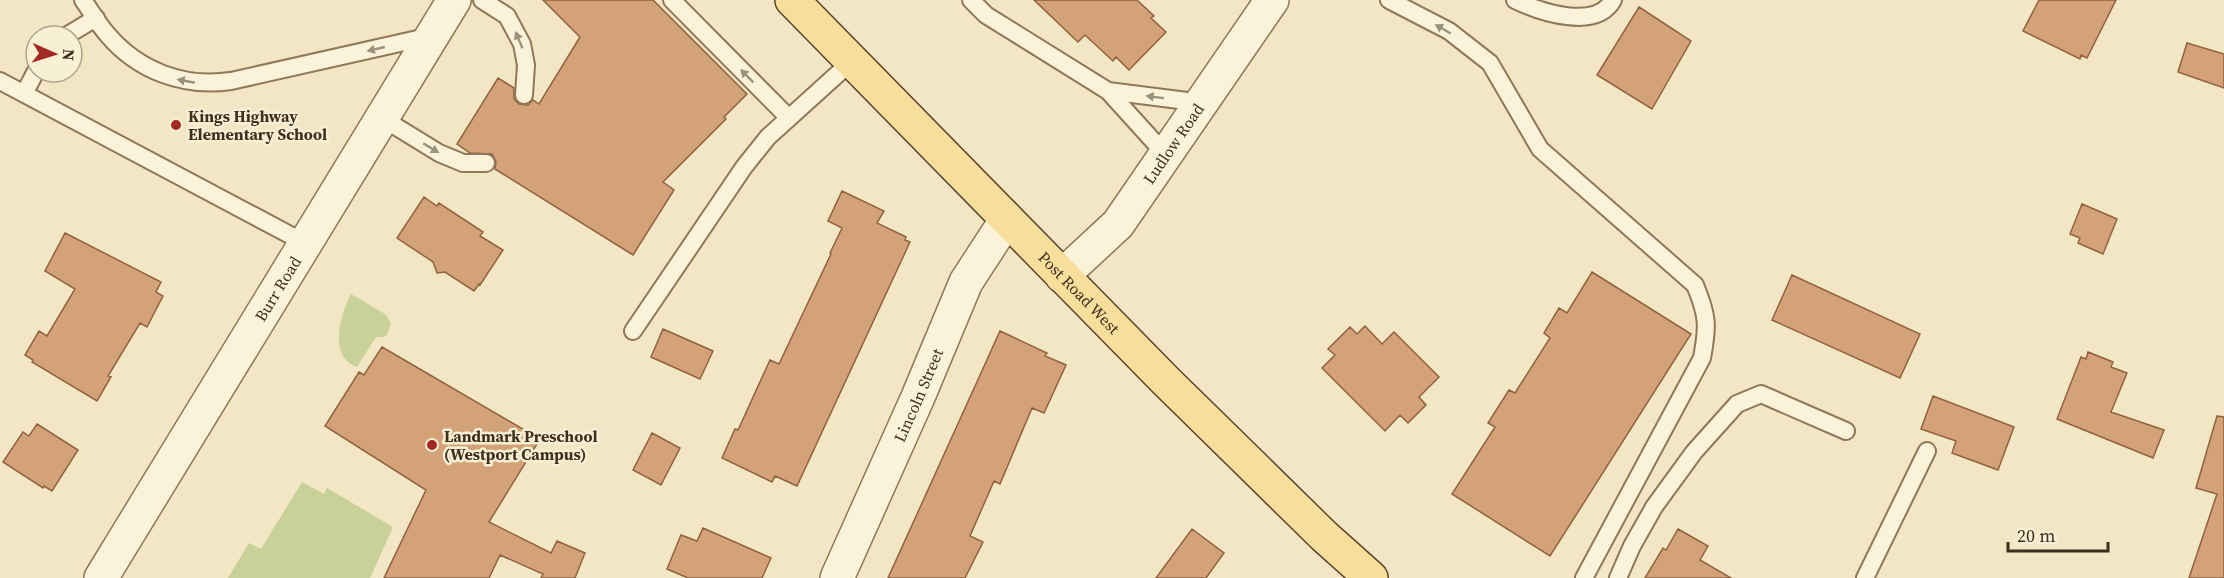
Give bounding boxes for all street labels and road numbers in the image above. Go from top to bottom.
street label: Ludlow Road [1138,99,1209,188]
street label: Post Road West [1034,246,1125,339]
street label: Burr Road [249,252,306,325]
street label: Lincoln Street [888,344,948,446]

